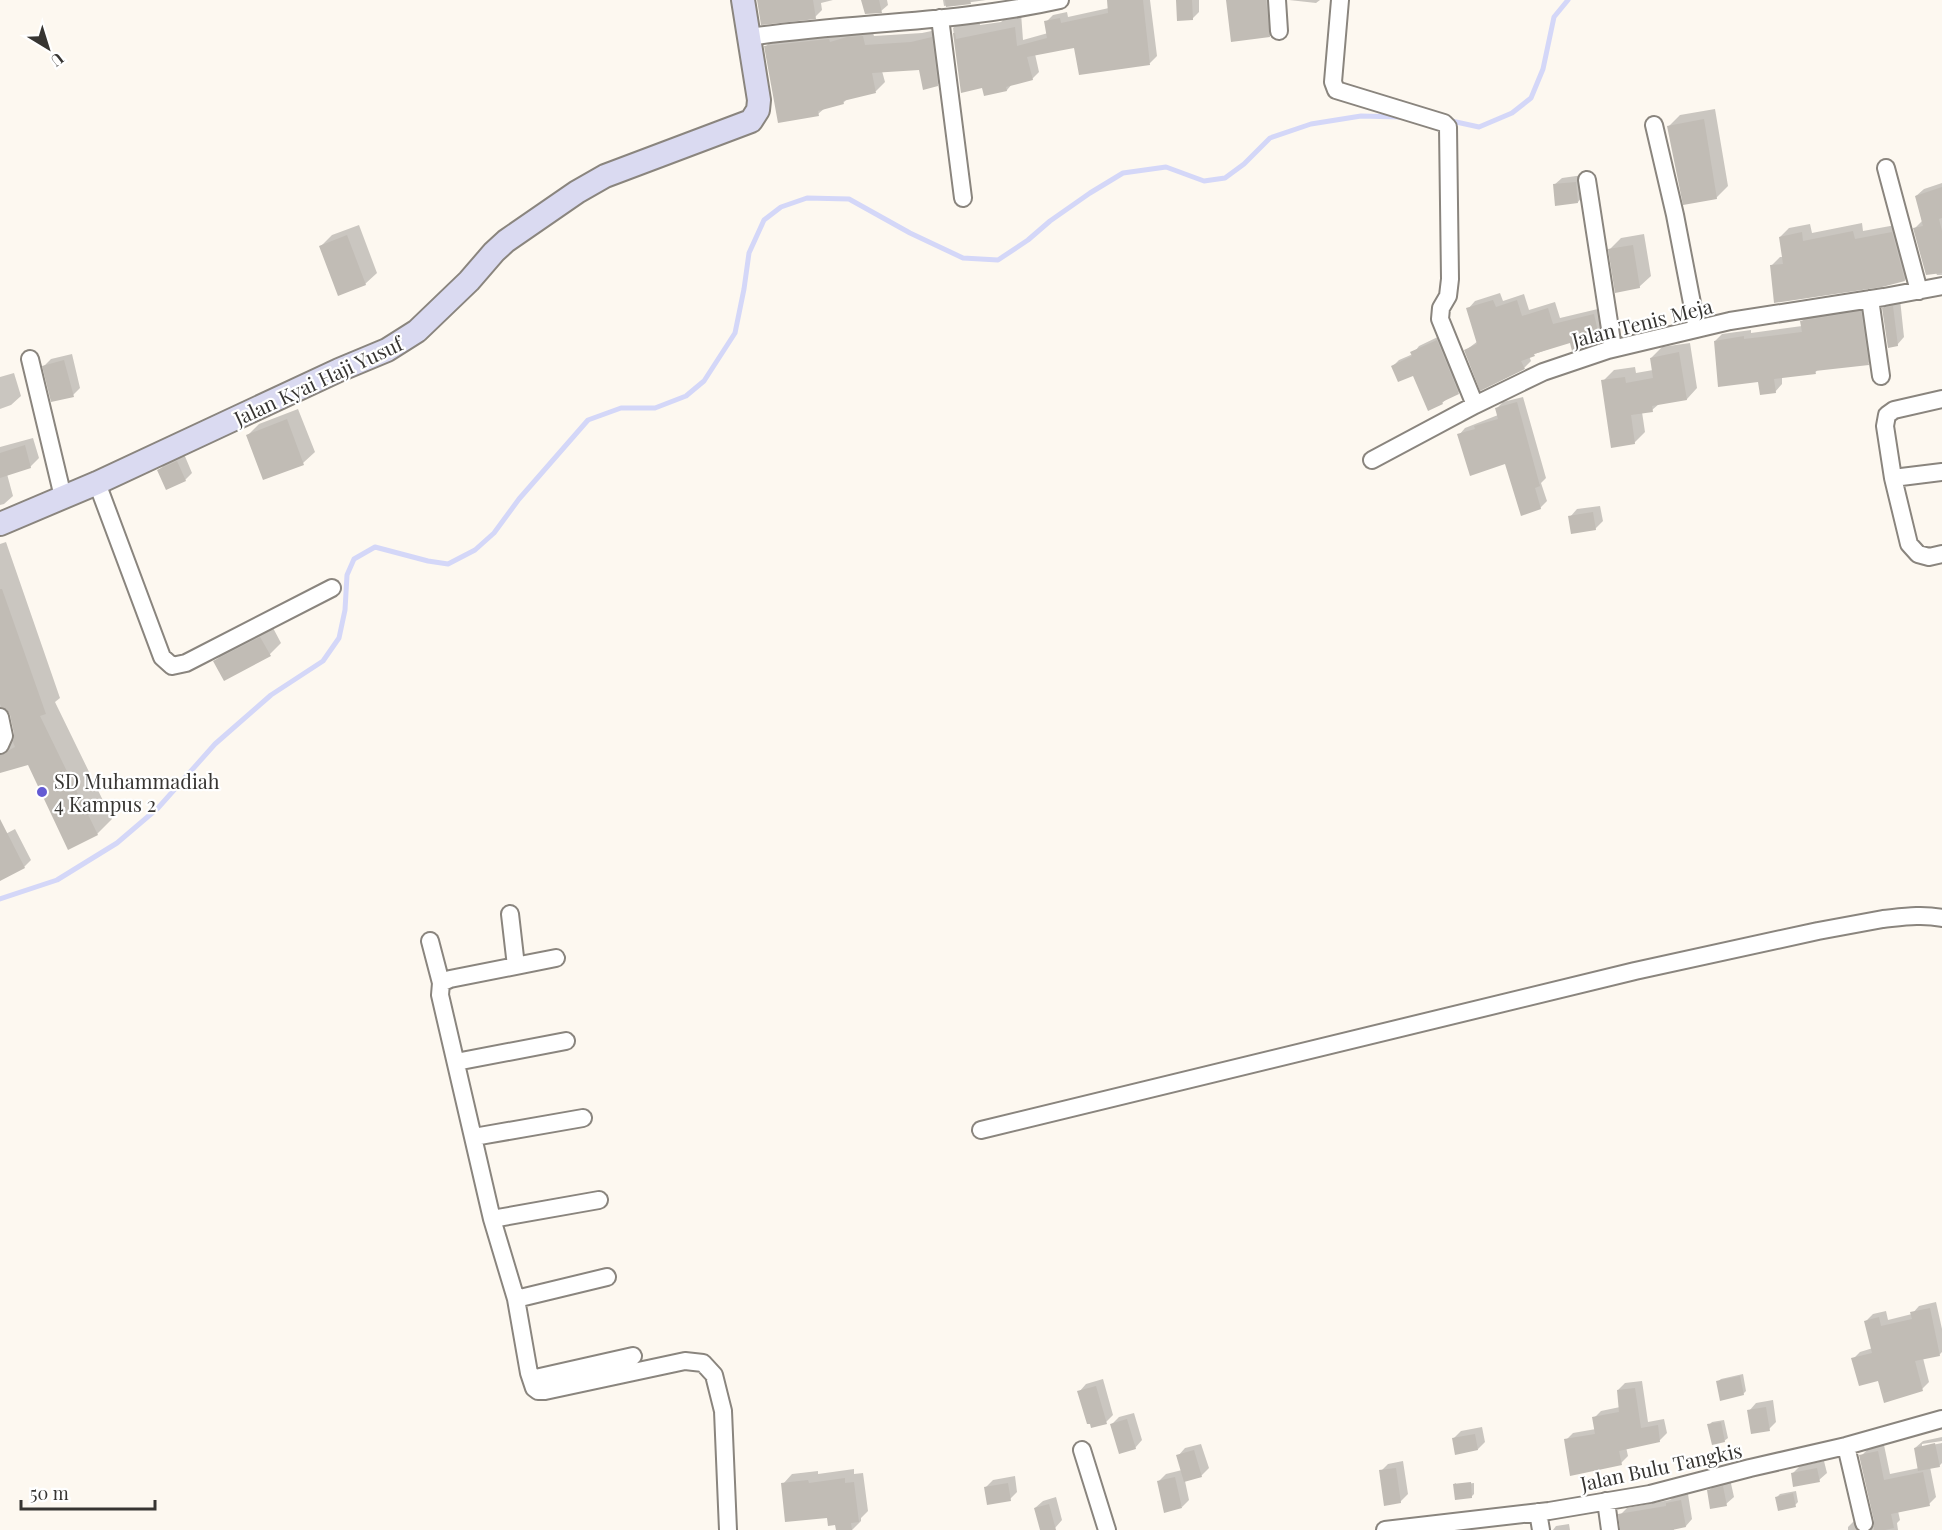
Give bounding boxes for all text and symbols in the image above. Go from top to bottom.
north arrow [18,18,78,78]
text: U [47,49,68,72]
street label: Jalan Tenis Meja [1568,291,1715,353]
street label: Jalan Kyai Haji Yusuf [228,328,408,431]
place label: SD Muhammadiah 4 Kampus 2 [54,767,220,817]
marker: SD Muhammadiah 4 Kampus 2 [35,785,49,799]
street label: Jalan Bulu Tangkis [1577,1436,1744,1497]
scale bar [21,1473,154,1511]
text: 50 m [30,1481,69,1505]

